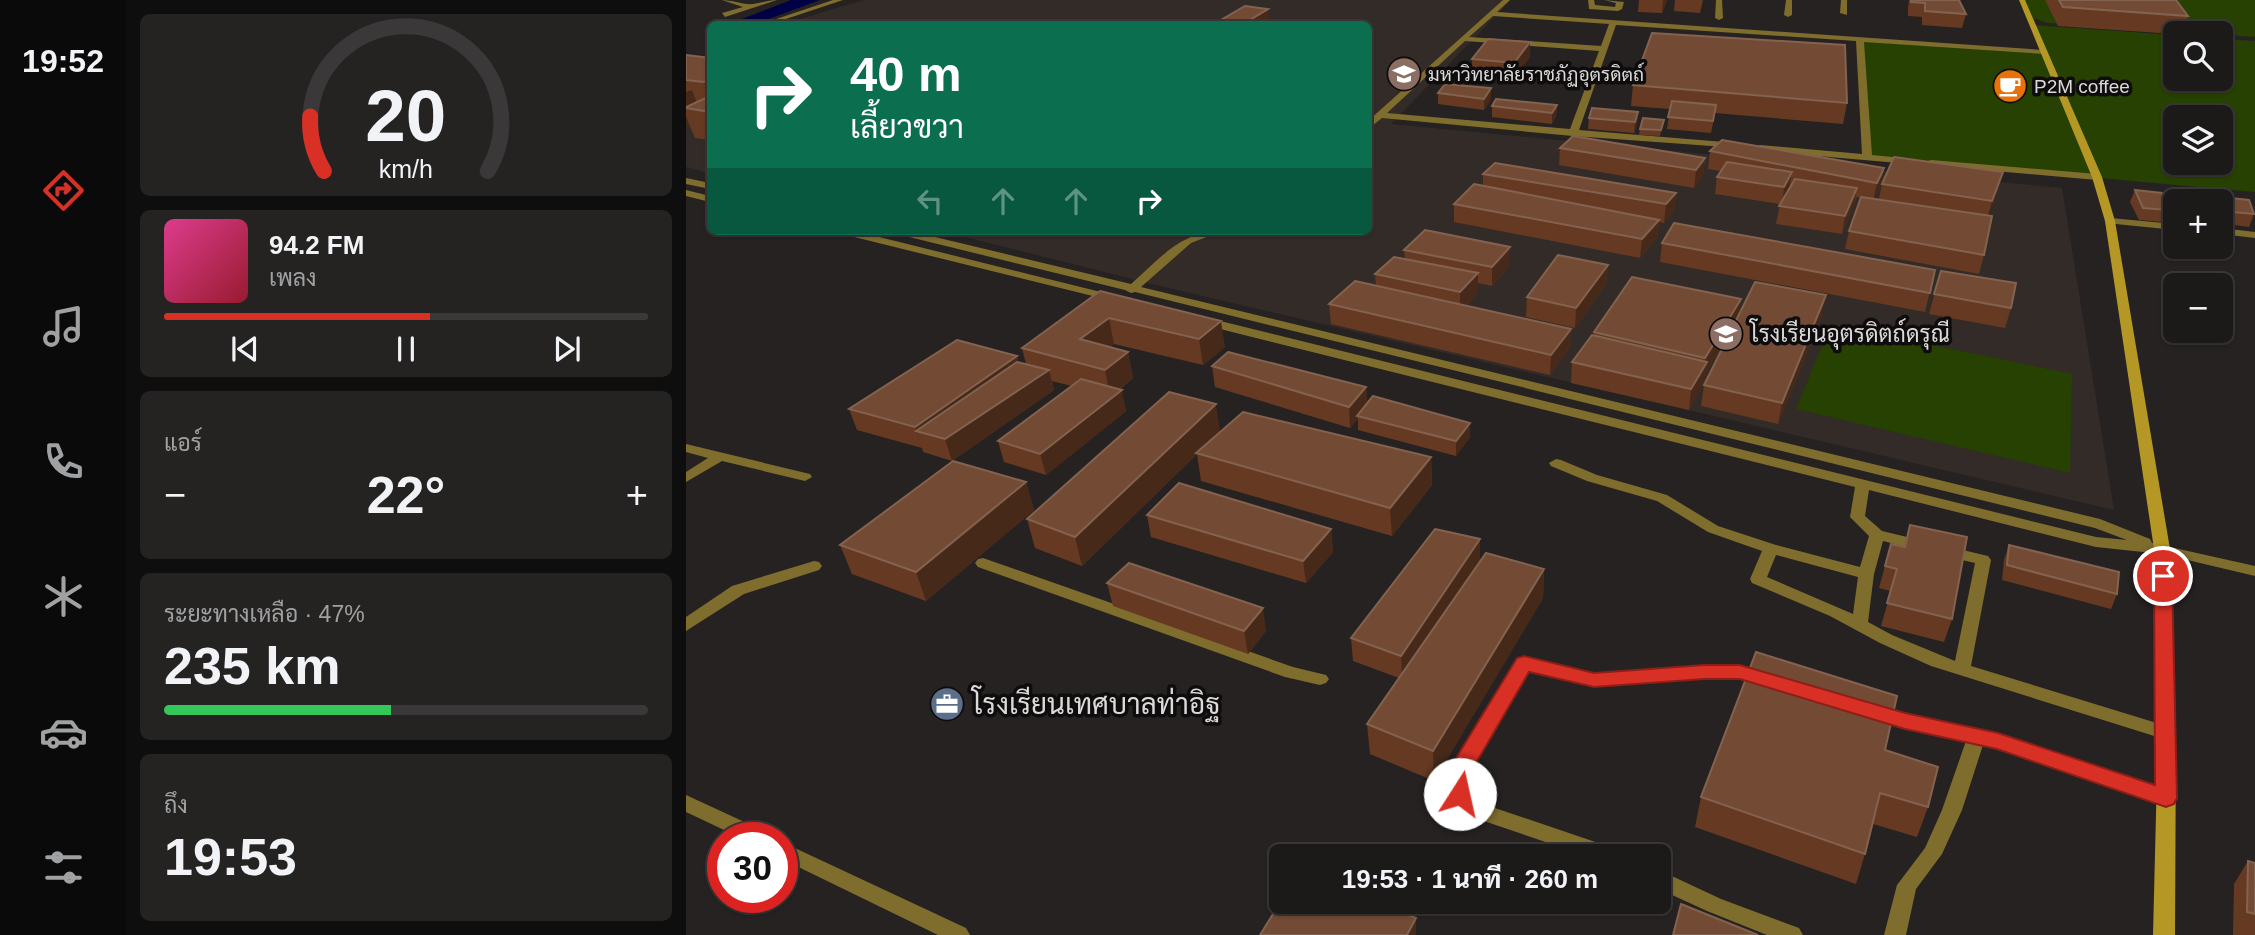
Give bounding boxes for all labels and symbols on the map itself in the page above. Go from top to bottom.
school or university icon: มหาวิทยาลัยราชภัฏอุตรดิตถ์ [1385,55,1423,93]
place label: มหาวิทยาลัยราชภัฏอุตรดิตถ์ [1428,62,1644,87]
cafe icon: P2M coffee [1991,67,2029,105]
place label: P2M coffee [2034,76,2130,97]
school or university icon: โรงเรียนอุตรดิตถ์ดรุณี [1707,315,1745,353]
place label: โรงเรียนอุตรดิตถ์ดรุณี [1748,318,1950,350]
pin [2133,546,2193,606]
office icon: โรงเรียนเทศบาลท่าอิฐ [928,685,966,723]
place label: โรงเรียนเทศบาลท่าอิฐ [970,685,1220,723]
position arrow [1423,757,1497,831]
speed limit sign: 30 [707,822,798,913]

